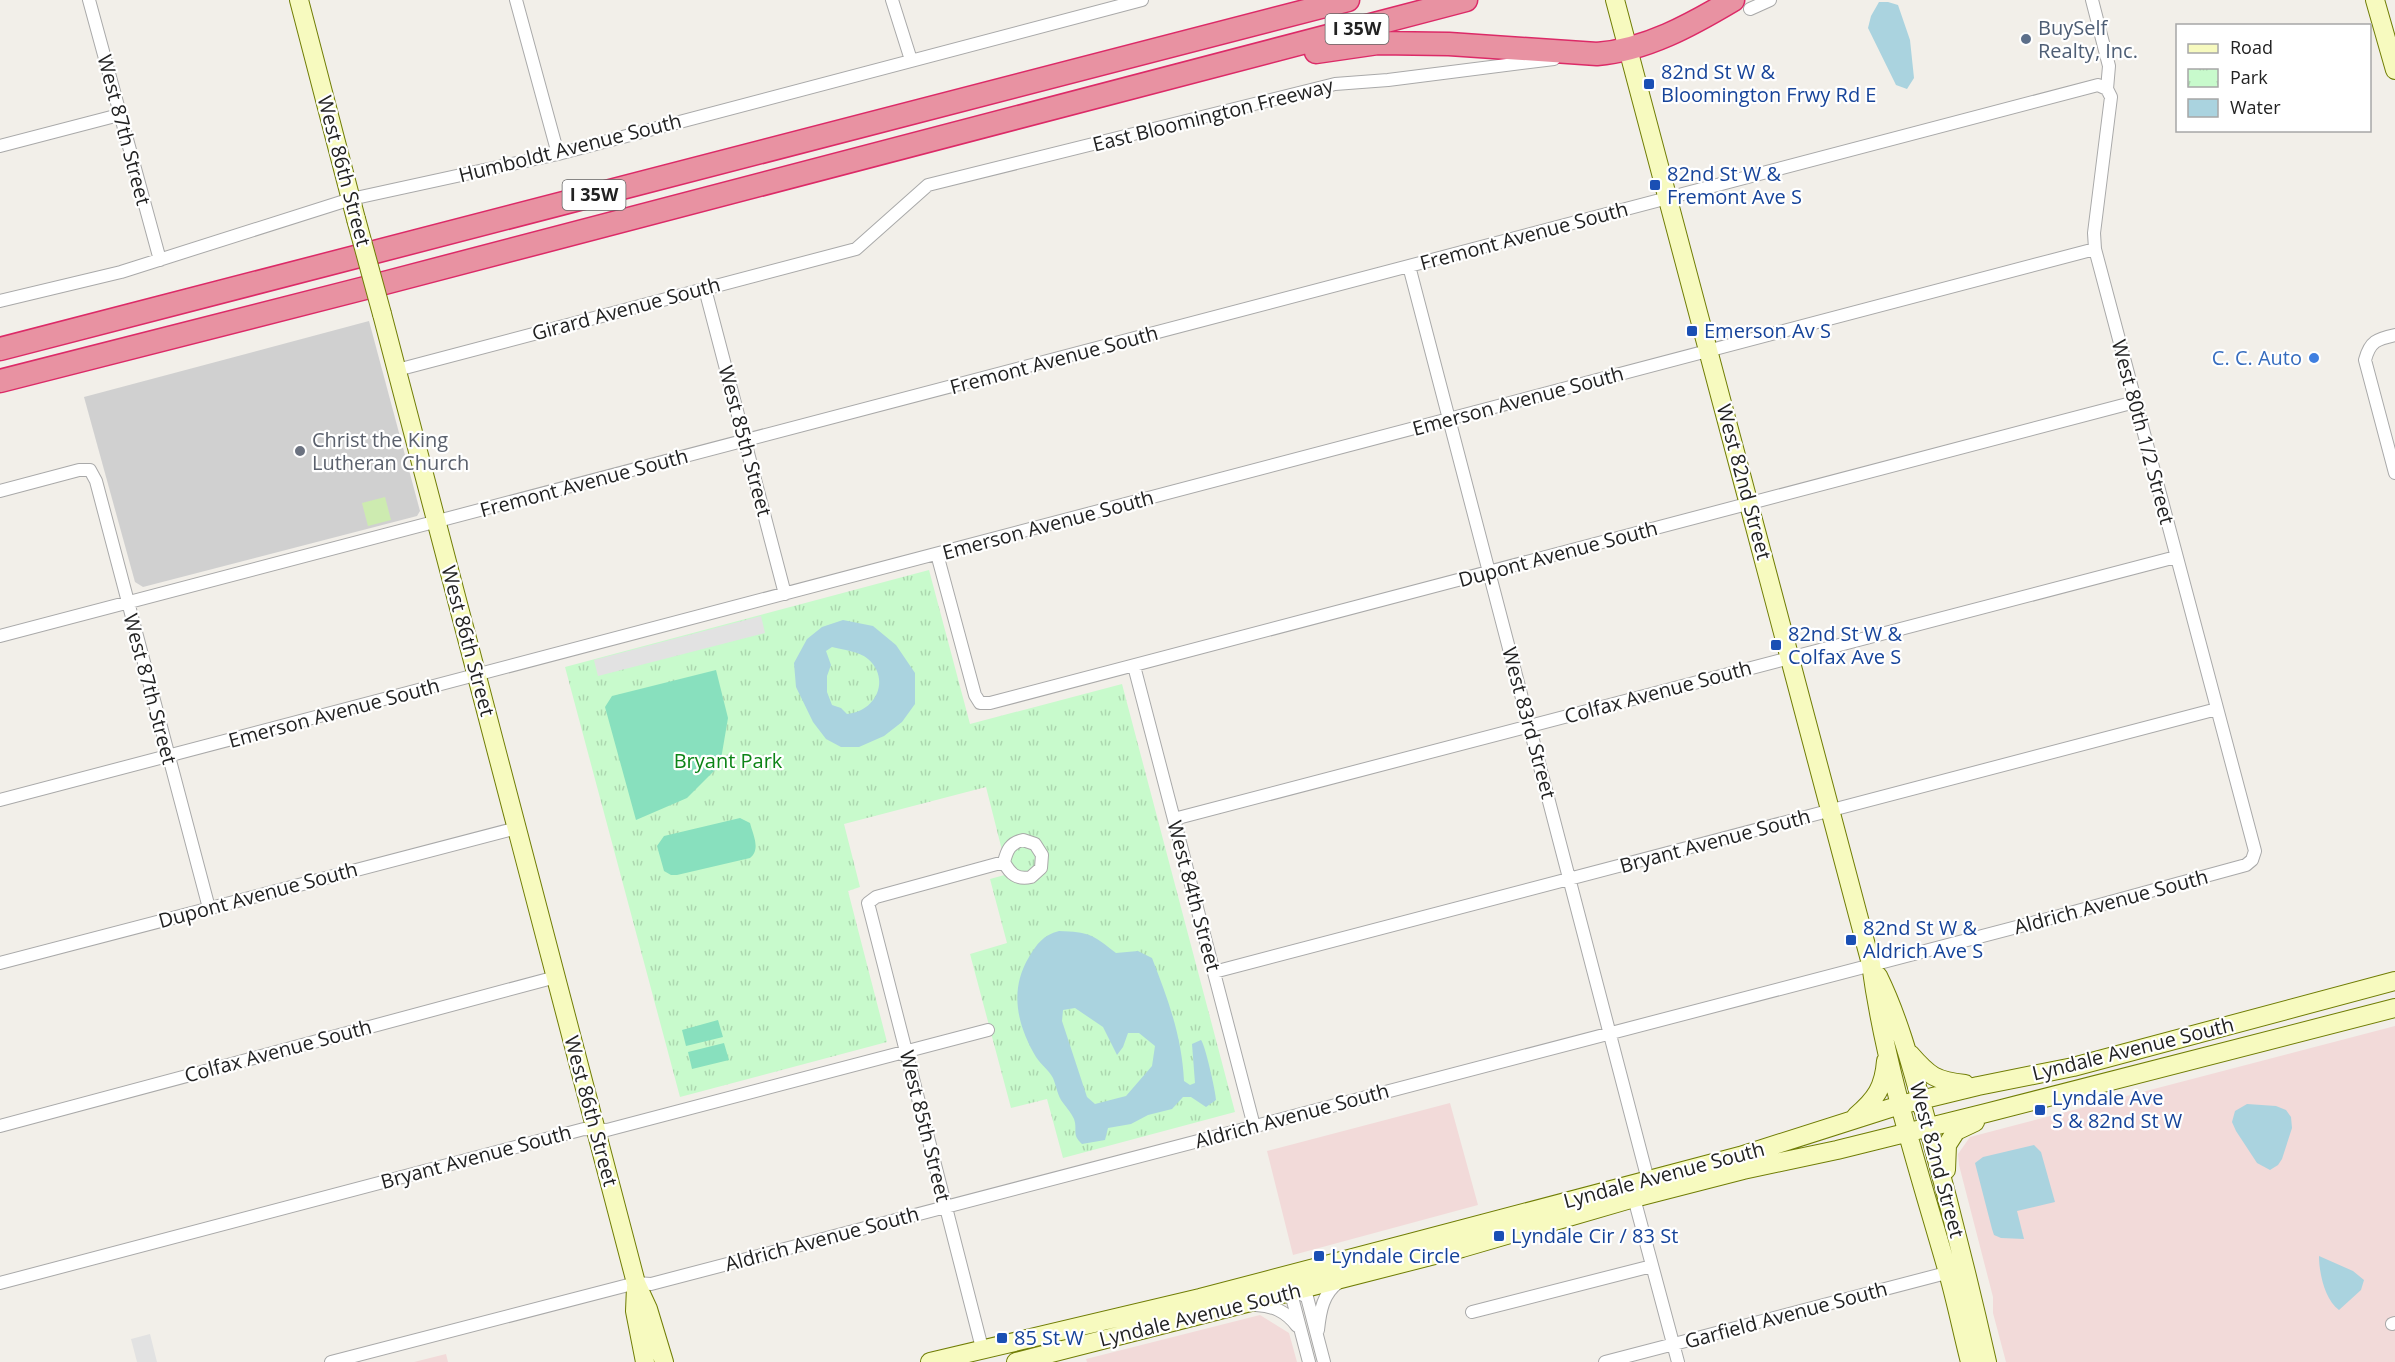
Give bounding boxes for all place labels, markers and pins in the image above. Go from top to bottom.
place label: BuySelf Realty, Inc. [2038,14,2138,64]
marker: BuySelf Realty, Inc. [2019,32,2033,46]
place label: 82nd St W & Bloomington Frwy Rd E [1661,58,1876,108]
marker: 82nd St W & Bloomington Frwy Rd E [1642,77,1656,91]
place label: 82nd St W & Fremont Ave S [1667,160,1802,210]
marker: 82nd St W & Fremont Ave S [1648,178,1662,192]
place label: Emerson Av S [1704,317,1831,344]
marker: Emerson Av S [1685,324,1699,338]
place label: C. C. Auto [2212,344,2302,371]
marker: C. C. Auto [2307,351,2321,365]
place label: Christ the King Lutheran Church [312,426,469,476]
marker: Christ the King Lutheran Church [293,444,307,458]
place label: 82nd St W & Colfax Ave S [1788,620,1903,670]
marker: 82nd St W & Colfax Ave S [1769,638,1783,652]
place label: 82nd St W & Aldrich Ave S [1863,914,1983,964]
marker: 82nd St W & Aldrich Ave S [1844,933,1858,947]
place label: Lyndale Ave S & 82nd St W [2052,1084,2183,1134]
marker: Lyndale Ave S & 82nd St W [2033,1103,2047,1117]
place label: Lyndale Cir / 83 St [1511,1222,1678,1249]
marker: Lyndale Cir / 83 St [1492,1229,1506,1243]
place label: Lyndale Circle [1331,1242,1460,1269]
marker: Lyndale Circle [1312,1249,1326,1263]
place label: 85 St W [1014,1324,1084,1351]
marker: 85 St W [995,1331,1009,1345]

